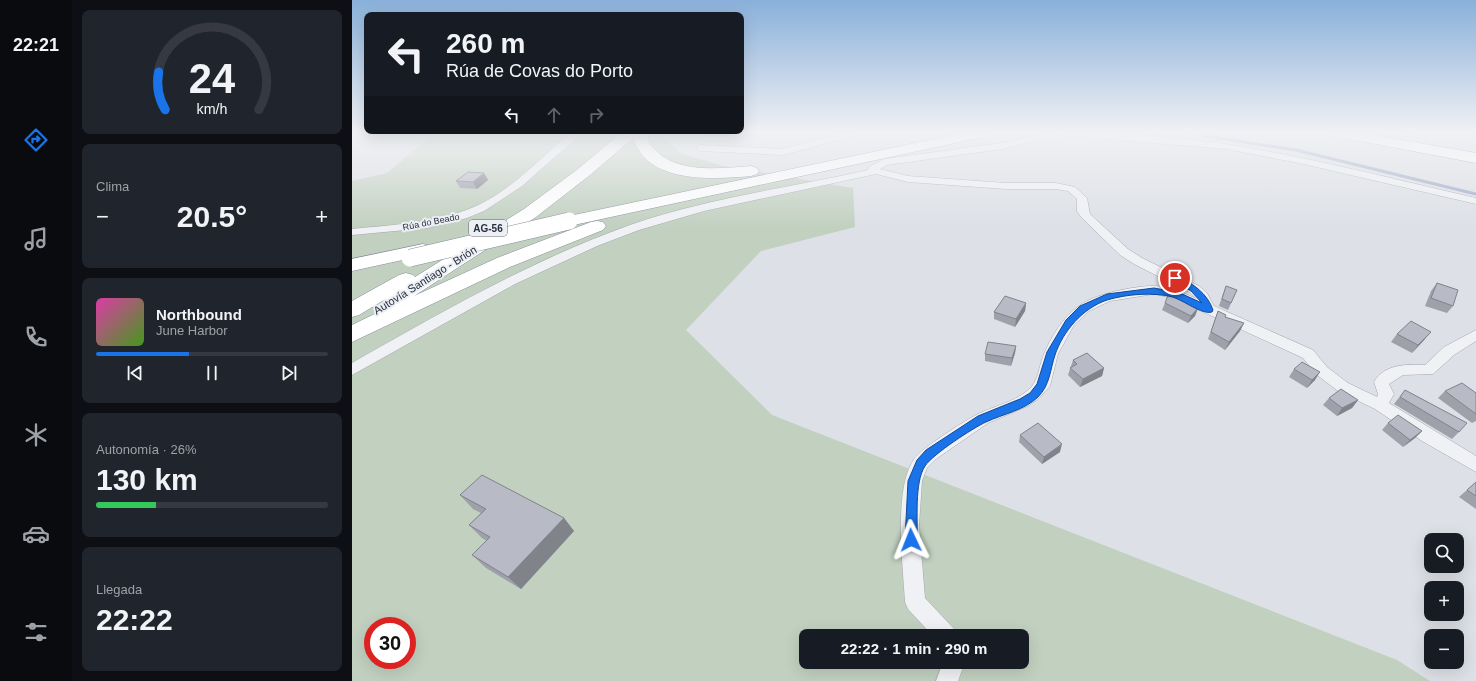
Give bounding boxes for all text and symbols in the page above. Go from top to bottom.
icon: left [380,28,432,80]
text: 260 m [446,28,525,59]
text: 22:21 [13,35,59,55]
text: 24 [189,55,235,102]
text: Rúa de Covas do Porto [446,61,633,81]
text: km/h [197,101,228,117]
icon: left [501,104,523,126]
icon: ahead [543,104,565,126]
icon: right [585,104,607,126]
icon: directions [22,126,50,154]
text: Clima [96,179,129,194]
text: 20.5° [177,200,247,233]
text: − [96,204,109,229]
text: + [315,204,328,229]
street label: Rúa do Beado [402,212,460,232]
road number: AG-56 [469,220,507,236]
icon: music [22,225,50,253]
street label: Autovía Santiago - Brión [371,243,479,317]
pin [1158,261,1192,295]
icon: arrive [1164,267,1186,289]
text: Northbound [156,306,242,323]
icon: phone [22,323,50,351]
text: June Harbor [156,323,228,338]
icon: previous [124,362,146,384]
icon: pause [201,362,223,384]
icon: next [278,362,300,384]
icon: climate [22,421,50,449]
text: Autonomía · 26% [96,442,196,457]
text: 130 km [96,463,198,496]
position arrow [890,519,932,561]
icon: car [22,520,50,548]
map controls [1424,533,1464,669]
button: search [1424,533,1464,573]
button: + [1424,581,1464,621]
text: Llegada [96,582,142,597]
text: 22:22 [96,603,173,636]
speed limit sign: 30 [364,617,416,669]
icon: filters [22,618,50,646]
button: − [1424,629,1464,669]
text: 22:22 · 1 min · 290 m [841,640,987,657]

